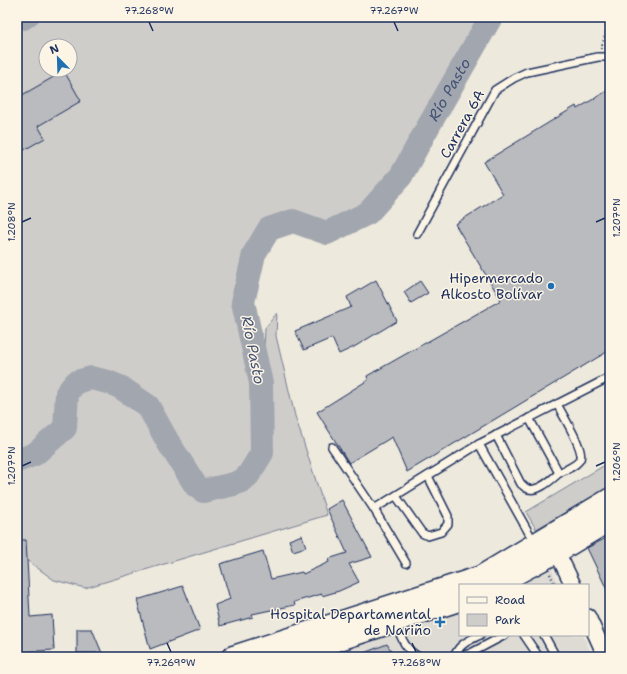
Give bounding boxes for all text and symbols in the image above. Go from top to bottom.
text: 77.268°W [124,4,174,17]
text: 77.267°W [369,4,419,17]
north arrow [38,38,78,78]
text: N [47,41,61,58]
water label: Río Pasto [423,55,475,125]
street label: Carrera 6A [436,87,488,161]
text: 1.207°N [610,198,623,238]
text: 1.208°N [5,202,18,242]
place label: Hipermercado Alkosto Bolívar [440,269,543,303]
marker: Hipermercado Alkosto Bolívar [546,281,556,291]
water label: Río Pasto [237,314,269,386]
text: 1.206°N [610,442,623,482]
text: 1.207°N [5,446,18,486]
legend [459,584,589,636]
text: Road [495,592,526,608]
place label: Hospital Departamental de Nariño [270,605,432,639]
text: Park [495,612,521,628]
marker: Hospital Departamental de Nariño [434,616,446,628]
text: 77.269°W [146,656,196,669]
text: 77.268°W [391,656,441,669]

